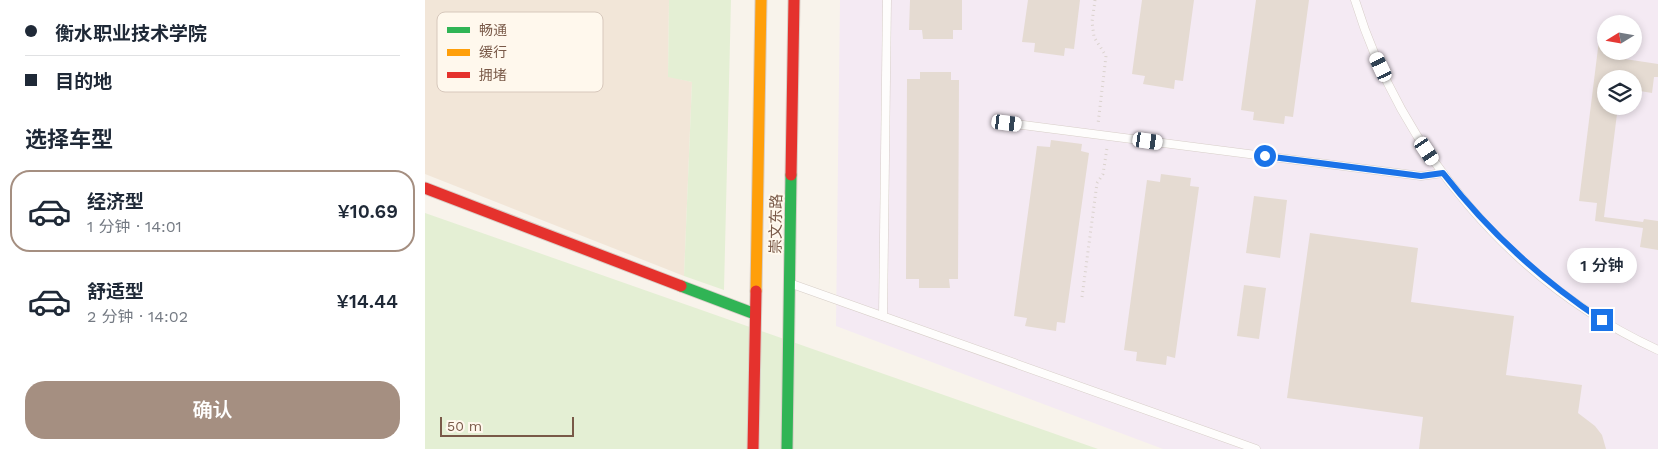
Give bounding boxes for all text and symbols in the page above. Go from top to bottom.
legend [437,12,603,92]
north arrow [1597,15,1643,60]
map controls [1597,15,1642,115]
text: 衡水职业技术学院 [55,22,207,45]
text: 畅通 [479,22,507,38]
text: 缓行 [479,44,507,60]
car [1367,50,1394,84]
text: 拥堵 [479,67,507,83]
text: 目的地 [55,70,112,93]
button: layers [1597,70,1642,115]
car [991,114,1022,132]
text: 选择车型 [25,127,113,152]
car [1132,131,1163,151]
car [1412,134,1441,168]
route start [1254,145,1276,167]
icon: car [27,189,72,234]
text: 经济型 [87,190,144,213]
street label: 崇文东路 [766,194,786,254]
text: ¥10.69 [337,200,398,223]
text: 1 分钟 · 14:01 [87,217,182,236]
callout: 1 分钟 [1567,248,1637,282]
text: 1 分钟 [1580,256,1624,275]
icon: car [27,279,72,324]
text: 舒适型 [87,280,144,303]
text: ¥14.44 [337,290,398,313]
text: 2 分钟 · 14:02 [87,307,188,326]
route end [1591,309,1613,331]
button: 确认 [25,381,400,439]
scale bar [440,414,574,437]
text: 50 m [447,418,482,434]

